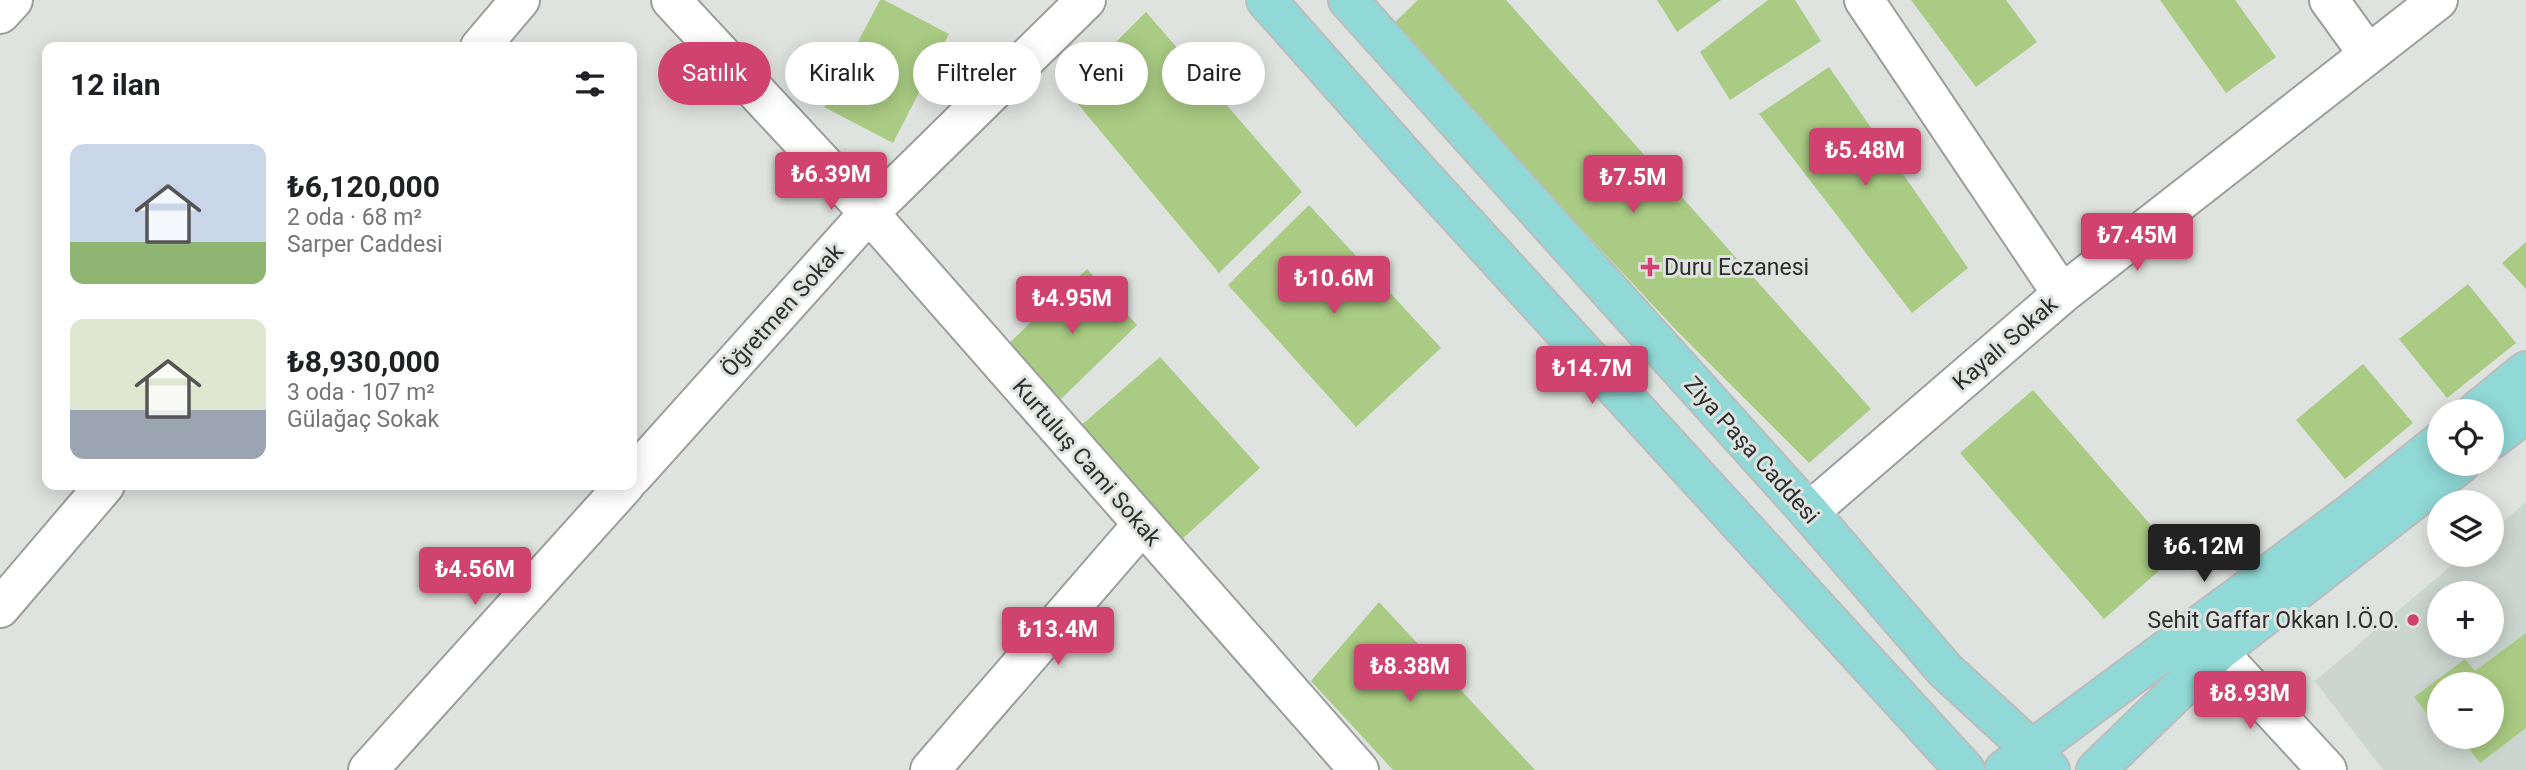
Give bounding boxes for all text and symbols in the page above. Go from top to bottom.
chip: Satılık [658,42,771,105]
chip: Kiralık [785,42,899,105]
chip: Filtreler [913,42,1041,105]
chip: Yeni [1055,42,1148,105]
chip: Daire [1162,42,1265,105]
icon: filters [571,65,609,103]
text: 12 ilan [70,67,161,102]
pin: ₺5.48M [1808,128,1922,188]
text: ₺5.48M [1825,137,1905,164]
pin: ₺6.39M [774,152,888,212]
pin: ₺7.5M [1584,156,1682,215]
text: ₺6.39M [791,161,871,188]
text: ₺7.5M [1600,164,1666,191]
text: ₺6,120,000 [287,169,440,204]
icon: home [126,172,210,256]
text: 2 oda · 68 m² [287,204,422,231]
pin: ₺7.45M [2080,214,2194,273]
text: ₺7.45M [2097,222,2177,249]
text: Sarper Caddesi [287,231,443,258]
street label: Öğretmen Sokak [715,237,849,382]
place label: Duru Eczanesi [1664,254,1809,281]
pin: ₺10.6M [1277,256,1391,316]
marker: Duru Eczanesi [1642,259,1658,275]
text: ₺10.6M [1294,265,1374,292]
pin: ₺4.95M [1015,276,1129,336]
text: ₺4.95M [1032,285,1112,312]
street label: Kayalı Sokak [1948,290,2063,396]
text: ₺8,930,000 [287,344,440,379]
pin: ₺14.7M [1535,346,1649,406]
icon: home [126,347,210,431]
text: ₺14.7M [1552,355,1632,382]
street label: Ziya Paşa Caddesi [1679,371,1825,529]
street label: Kurtuluş Cami Sokak [1007,373,1167,552]
text: 3 oda · 107 m² [287,379,435,406]
map controls [2427,399,2504,749]
button: locate [2427,399,2504,476]
text: Gülağaç Sokak [287,406,439,433]
button: layers [2427,490,2504,567]
pin: ₺6.12M [2147,524,2261,584]
text: ₺6.12M [2164,533,2244,560]
pin: ₺4.56M [418,548,532,607]
text: ₺4.56M [435,556,515,583]
button: + [2427,581,2504,658]
place label: Sehit Gaffar Okkan I.Ö.O. [2148,606,2399,634]
pin: ₺13.4M [1001,608,1115,667]
marker: Sehit Gaffar Okkan I.Ö.O. [2405,612,2421,628]
text: ₺13.4M [1018,616,1098,643]
pin: ₺8.38M [1353,644,1467,704]
text: ₺8.38M [1370,653,1450,680]
pin: ₺8.93M [2193,672,2307,731]
button: − [2427,672,2504,749]
text: ₺8.93M [2210,680,2290,707]

